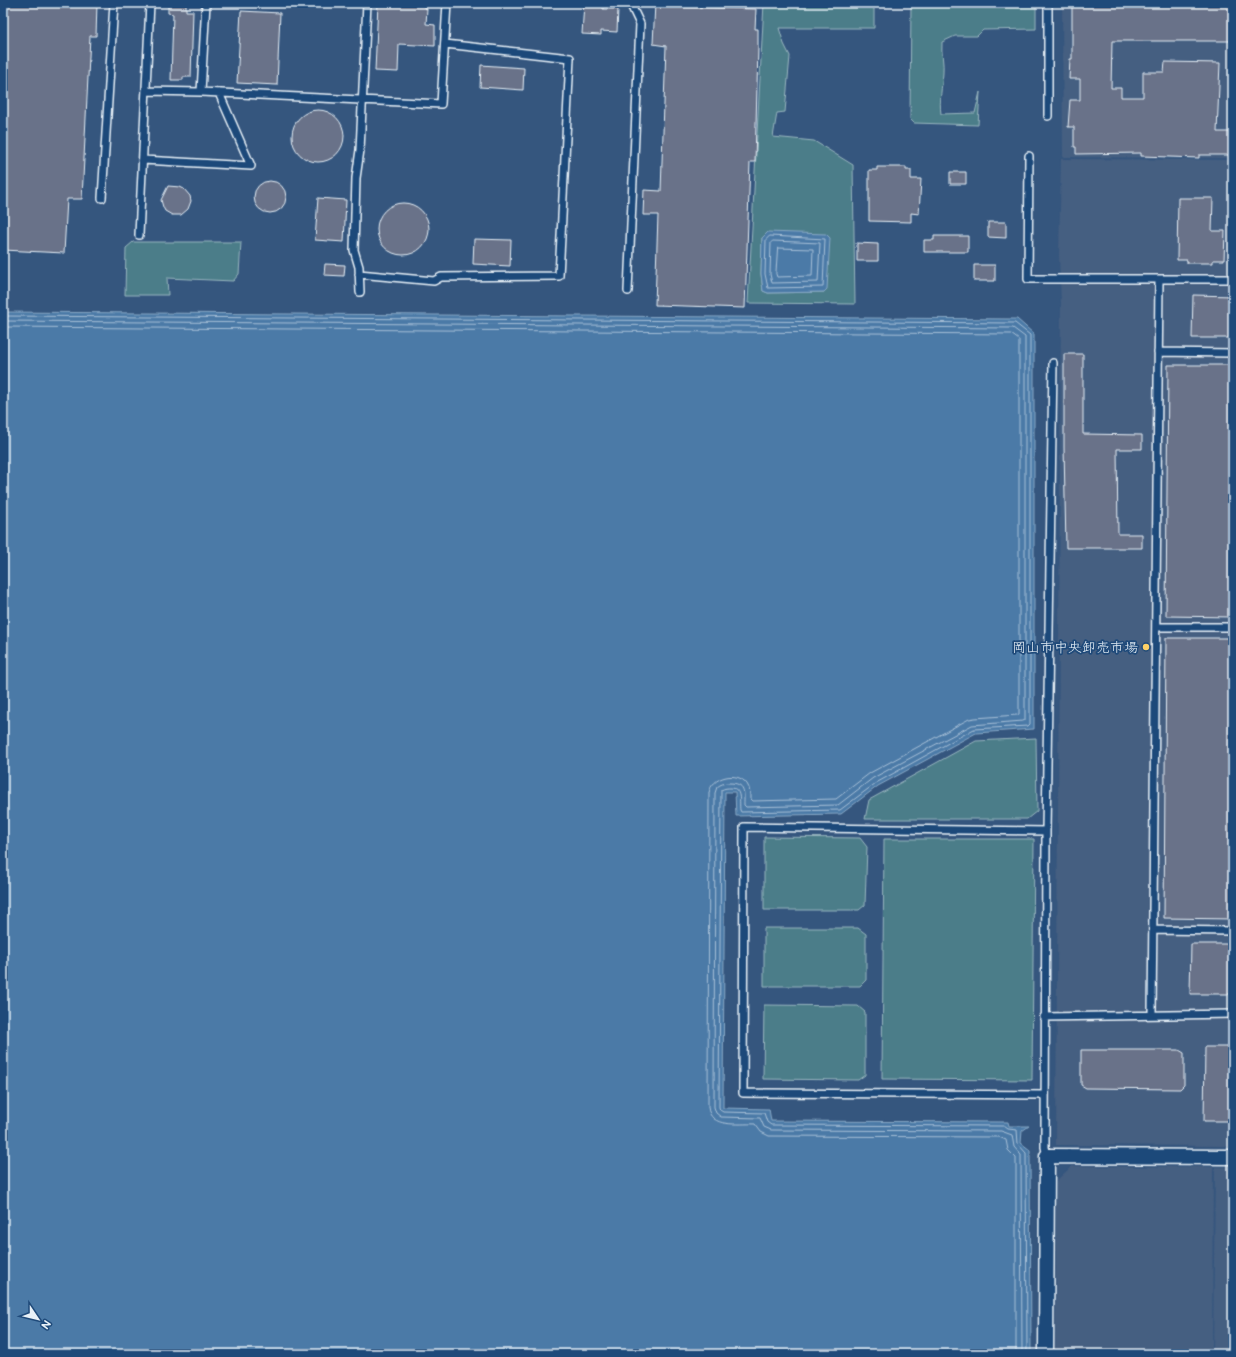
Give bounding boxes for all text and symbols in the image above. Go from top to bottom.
place label: 岡山市中央卸売市場 [1012,639,1138,656]
marker: 岡山市中央卸売市場 [1141,642,1151,652]
north arrow [18,1299,58,1339]
text: N [38,1317,53,1332]

